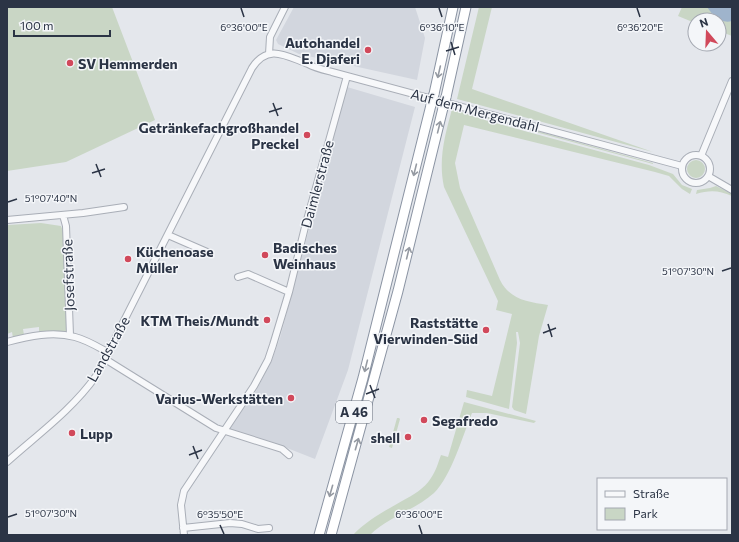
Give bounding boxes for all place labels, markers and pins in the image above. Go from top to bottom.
place label: Autohandel E. Djaferi [285,34,360,67]
marker: Autohandel E. Djaferi [363,45,373,55]
place label: SV Hemmerden [78,55,178,72]
marker: SV Hemmerden [65,58,75,68]
place label: Getränkefachgroßhandel Preckel [139,119,299,152]
marker: Getränkefachgroßhandel Preckel [302,130,312,140]
place label: Badisches Weinhaus [273,239,338,272]
place label: Küchenoase Müller [136,243,214,276]
marker: Badisches Weinhaus [260,250,270,260]
marker: Küchenoase Müller [123,254,133,264]
place label: KTM Theis/Mundt [141,312,259,329]
place label: Raststätte Vierwinden-Süd [373,314,478,347]
marker: KTM Theis/Mundt [262,315,272,325]
marker: Raststätte Vierwinden-Süd [481,325,491,335]
place label: Varius-Werkstätten [155,390,283,407]
marker: Varius-Werkstätten [286,393,296,403]
place label: Segafredo [432,412,498,429]
marker: Segafredo [419,415,429,425]
place label: Lupp [80,425,113,442]
marker: Lupp [67,428,77,438]
place label: shell [370,429,400,446]
marker: shell [403,432,413,442]

